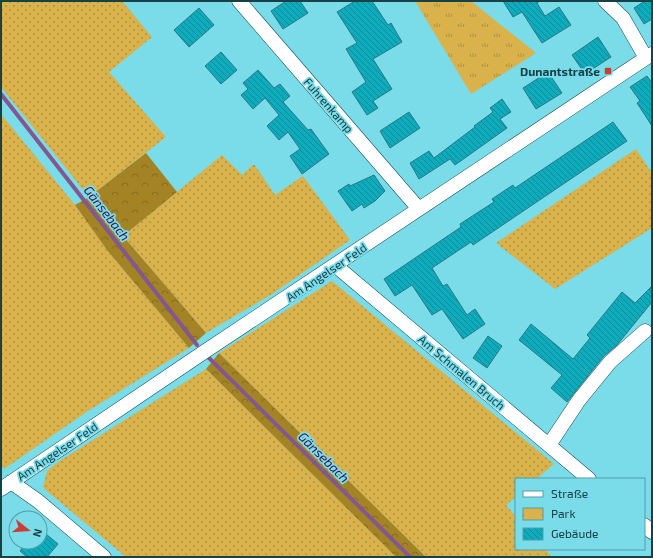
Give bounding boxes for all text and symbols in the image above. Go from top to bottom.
place label: Dunantstraße [520,64,600,78]
marker: Dunantstraße [603,66,613,76]
street label: Fuhrenkamp [301,75,357,135]
water label: Gänsebach [81,182,133,244]
street label: Am Angelser Feld [283,240,369,304]
street label: Am Schmalen Bruch [416,332,508,412]
street label: Am Angelser Feld [14,419,100,483]
water label: Gänsebach [295,428,353,486]
legend [515,478,645,550]
text: Straße [551,486,588,500]
text: Park [551,506,576,520]
north arrow [8,510,48,550]
text: Gebäude [551,526,599,540]
text: N [31,527,45,539]

